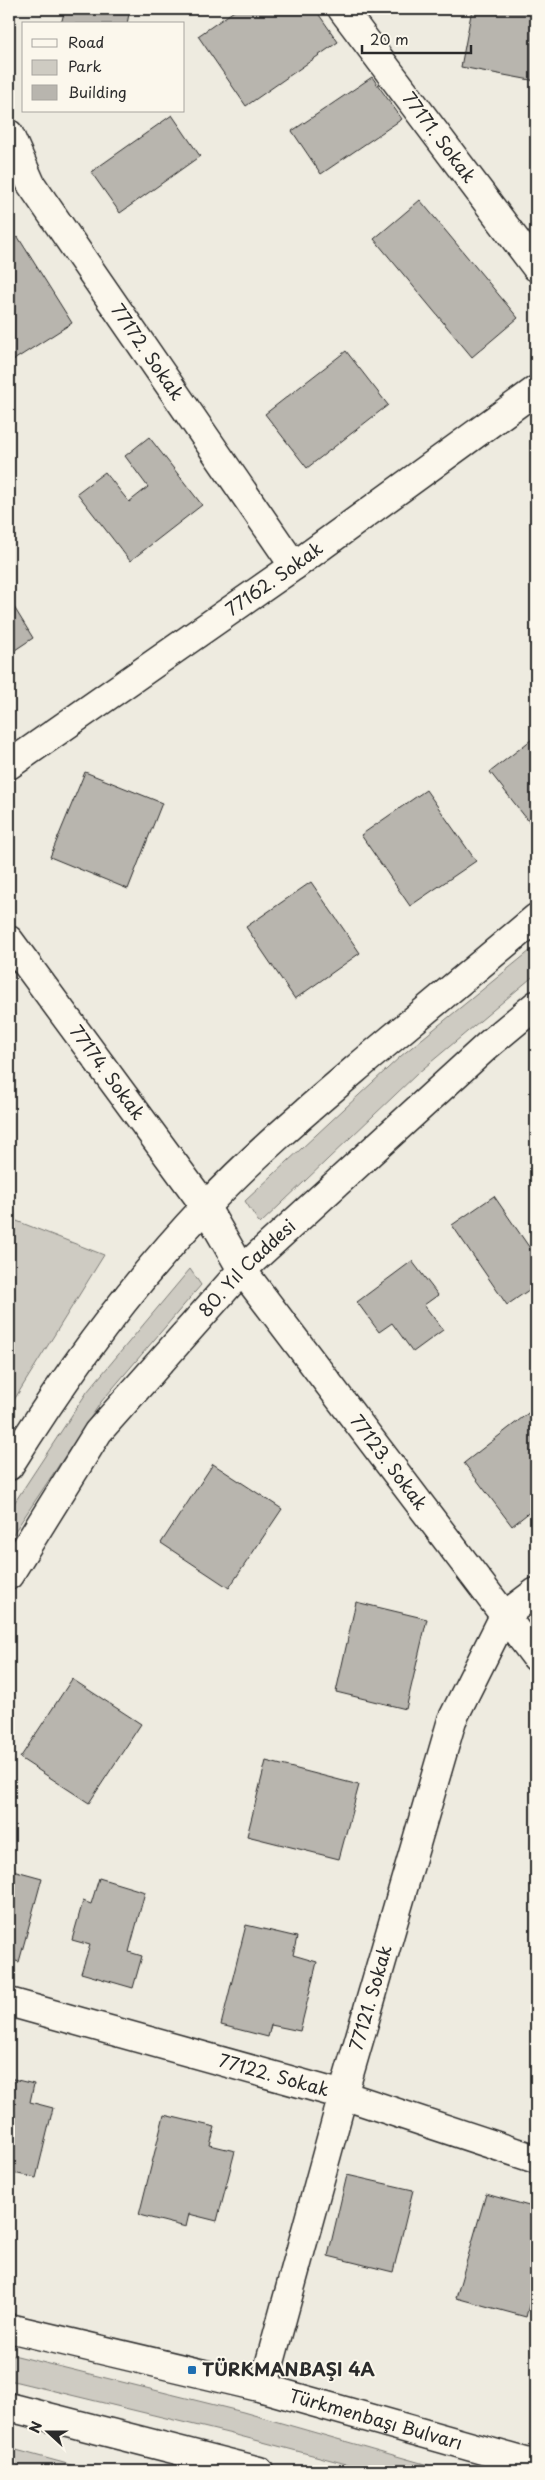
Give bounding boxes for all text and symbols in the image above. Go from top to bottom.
legend [22,22,185,112]
scale bar [362,22,471,54]
text: 20 m [370,27,409,50]
text: Road [68,30,104,53]
text: Park [68,54,102,77]
text: Building [68,80,127,103]
street label: 77171. Sokak [397,86,483,188]
street label: 77172. Sokak [105,298,191,405]
street label: 77162. Sokak [219,534,328,622]
street label: 77174. Sokak [64,1019,152,1125]
street label: 80. Yıl Caddesi [191,1212,301,1322]
street label: 77123. Sokak [344,1408,435,1515]
street label: 77121. Sokak [342,1941,398,2053]
street label: 77122. Sokak [216,2046,333,2103]
place label: TÜRKMANBAŞI 4A [202,2355,375,2382]
marker: TÜRKMANBAŞI 4A [186,2364,198,2376]
street label: Türkmenbaşı Bulvarı [286,2381,466,2456]
north arrow [22,2408,72,2458]
text: N [24,2418,47,2436]

